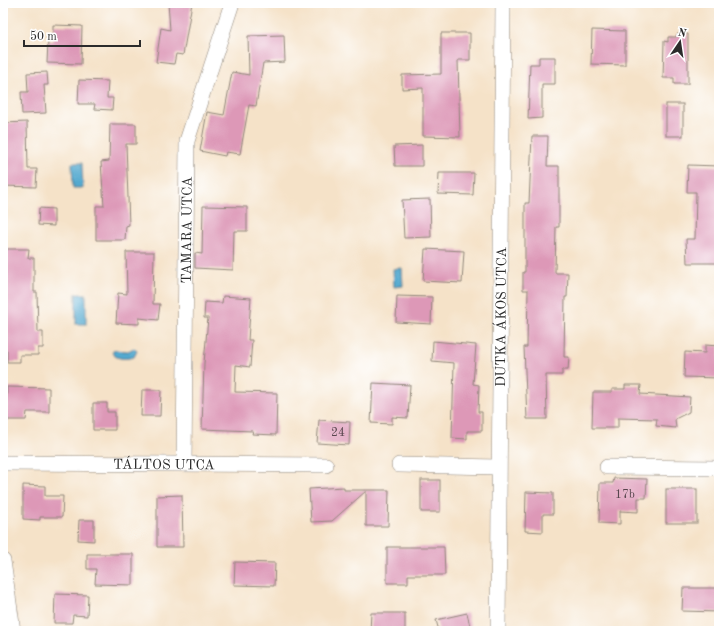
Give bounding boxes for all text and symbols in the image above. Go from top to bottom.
scale bar [24,22,140,48]
north arrow [660,22,700,62]
text: N [677,27,688,40]
text: 50 m [30,30,57,43]
street label: TAMARA UTCA [180,176,195,284]
street label: DUTKA ÁKOS UTCA [491,247,509,387]
house number: 24 [331,427,345,439]
street label: TÁLTOS UTCA [113,455,215,472]
house number: 17b [615,489,635,501]

